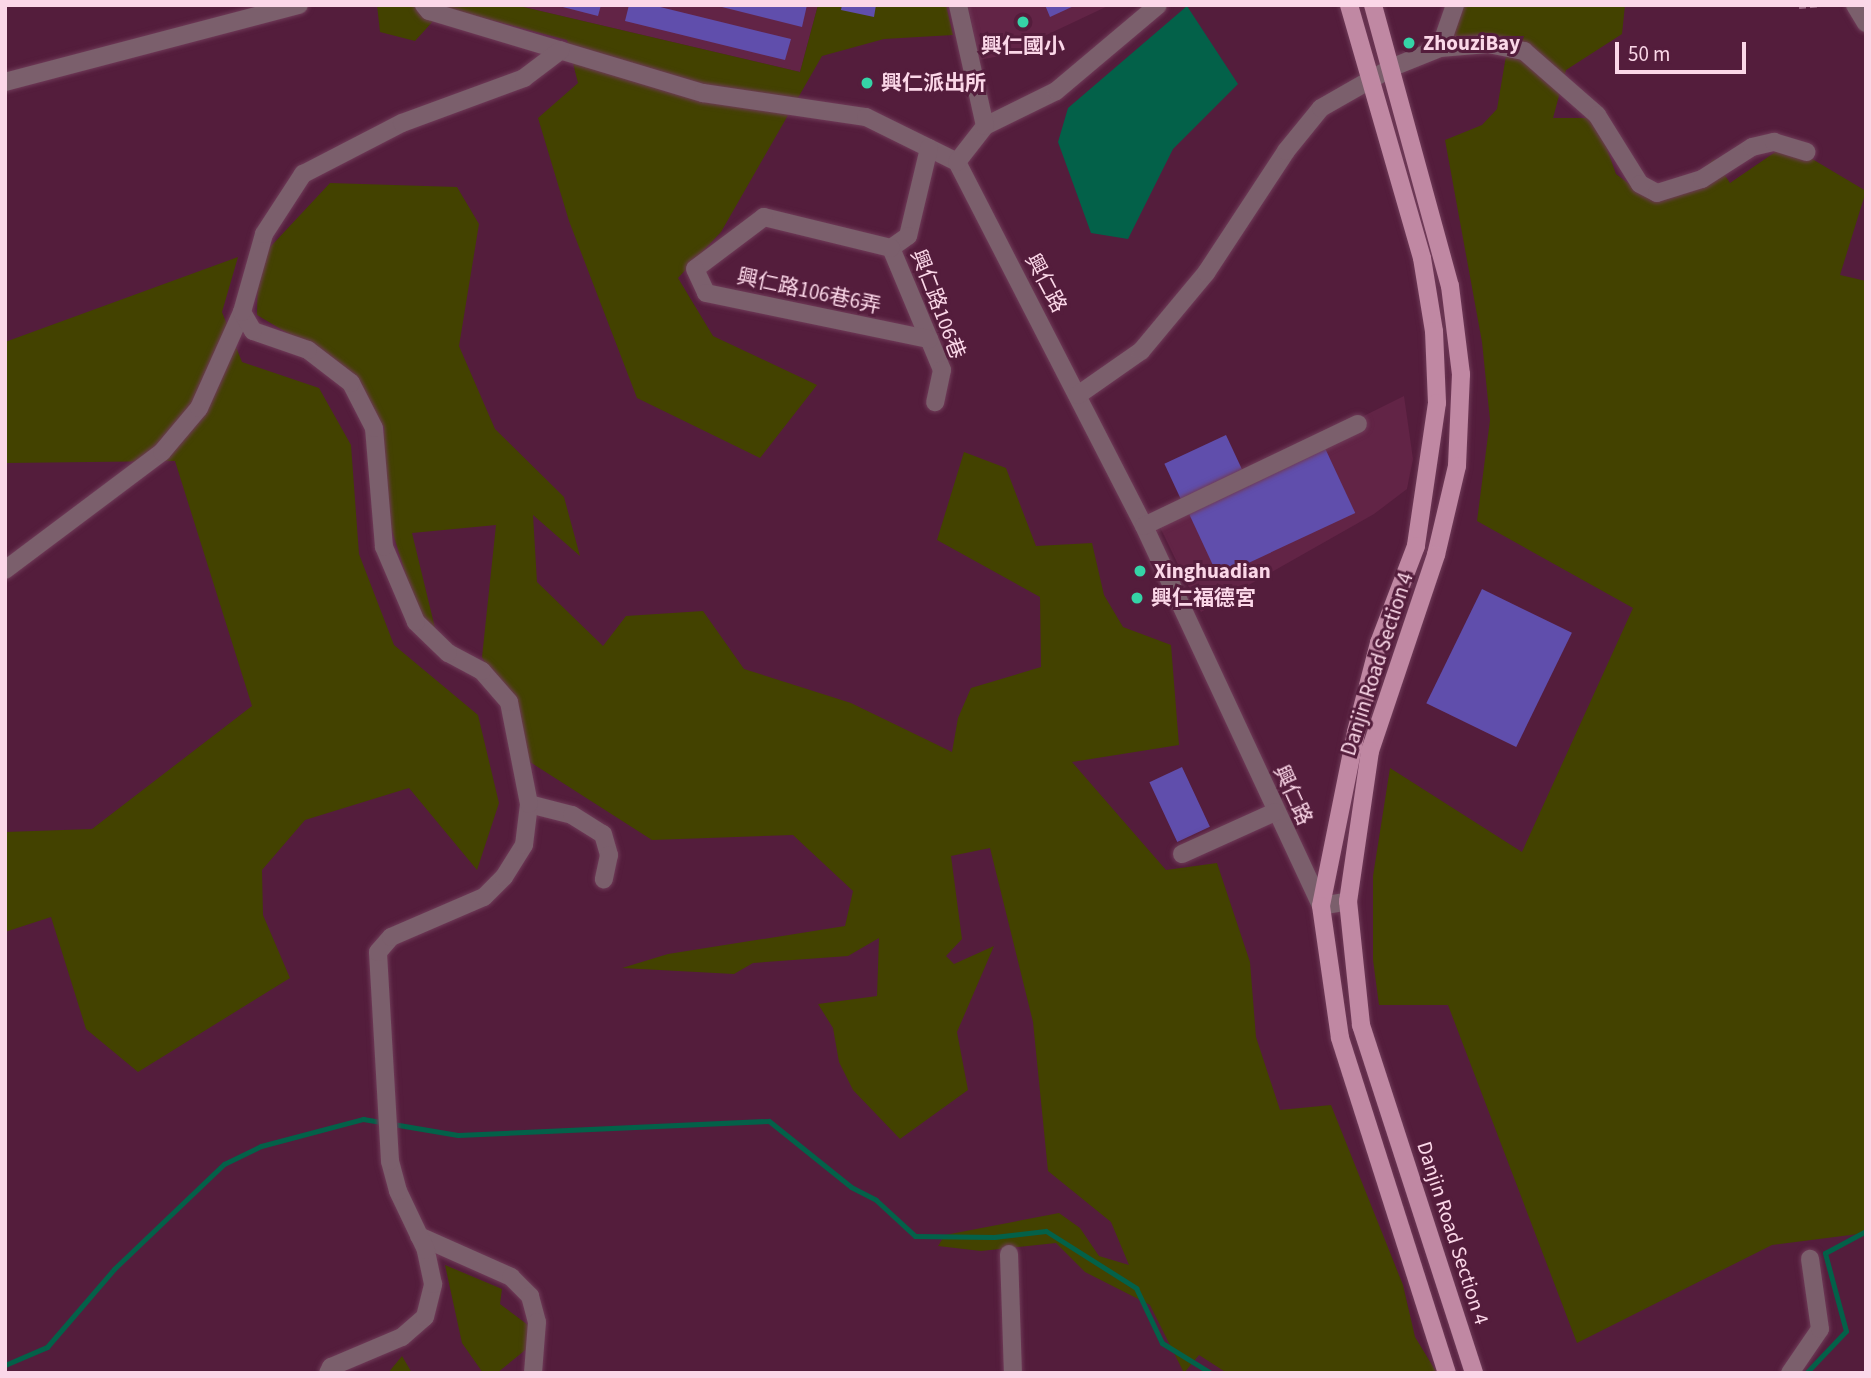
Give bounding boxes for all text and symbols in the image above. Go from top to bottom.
marker: 興仁國小 [1015,14,1031,30]
scale bar [1619,28,1750,72]
place label: ZhouziBay [1423,30,1520,56]
place label: 興仁國小 [981,33,1065,59]
marker: ZhouziBay [1401,35,1417,51]
text: 50 m [1628,39,1670,69]
place label: 興仁派出所 [881,70,986,96]
marker: 興仁派出所 [859,75,875,91]
street label: 興仁路106巷 [906,246,970,362]
street label: 興仁路 [1020,249,1072,317]
street label: 興仁路106巷6弄 [735,263,883,319]
place label: Xinghuadian [1154,558,1271,584]
marker: Xinghuadian [1132,563,1148,579]
street label: Danjin Road Section 4 [1335,569,1419,759]
place label: 興仁福德宮 [1151,585,1256,611]
marker: 興仁福德宮 [1129,590,1145,606]
street label: 興仁路 [1268,761,1318,829]
street label: Danjin Road Section 4 [1411,1138,1495,1328]

